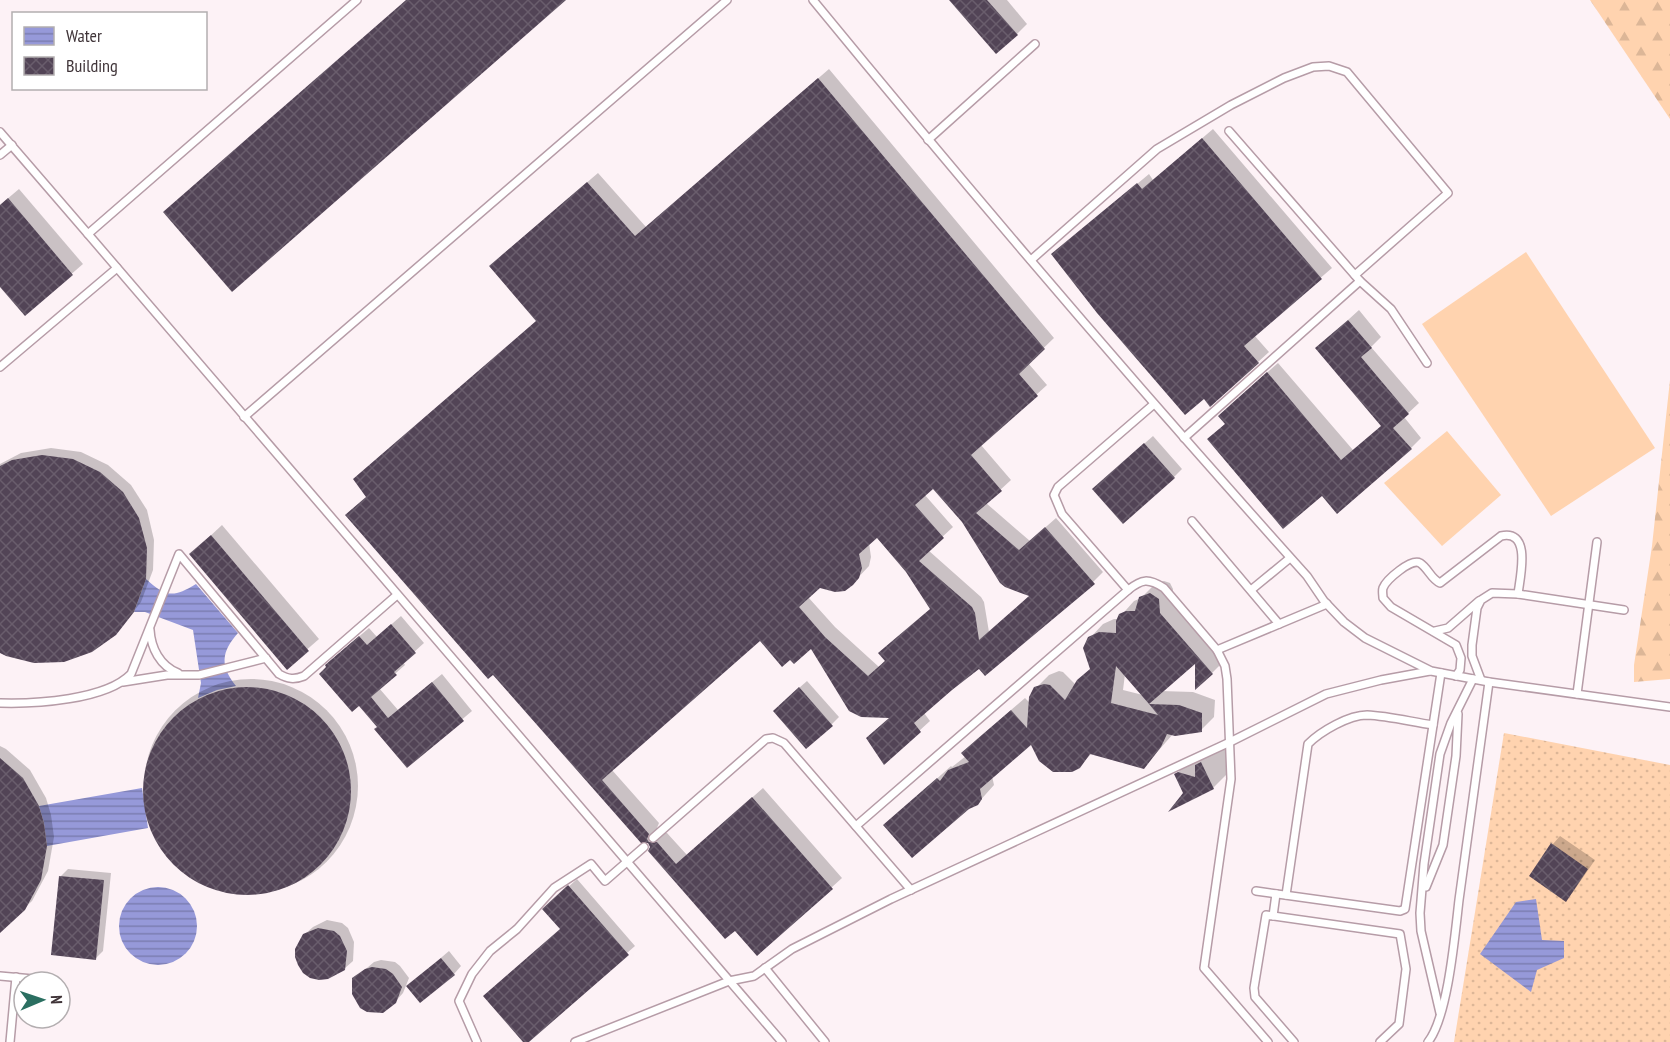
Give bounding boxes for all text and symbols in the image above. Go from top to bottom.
legend [12,12,207,90]
text: Water [66,24,102,47]
text: Building [66,54,118,77]
north arrow [12,970,72,1030]
text: N [47,995,67,1004]

